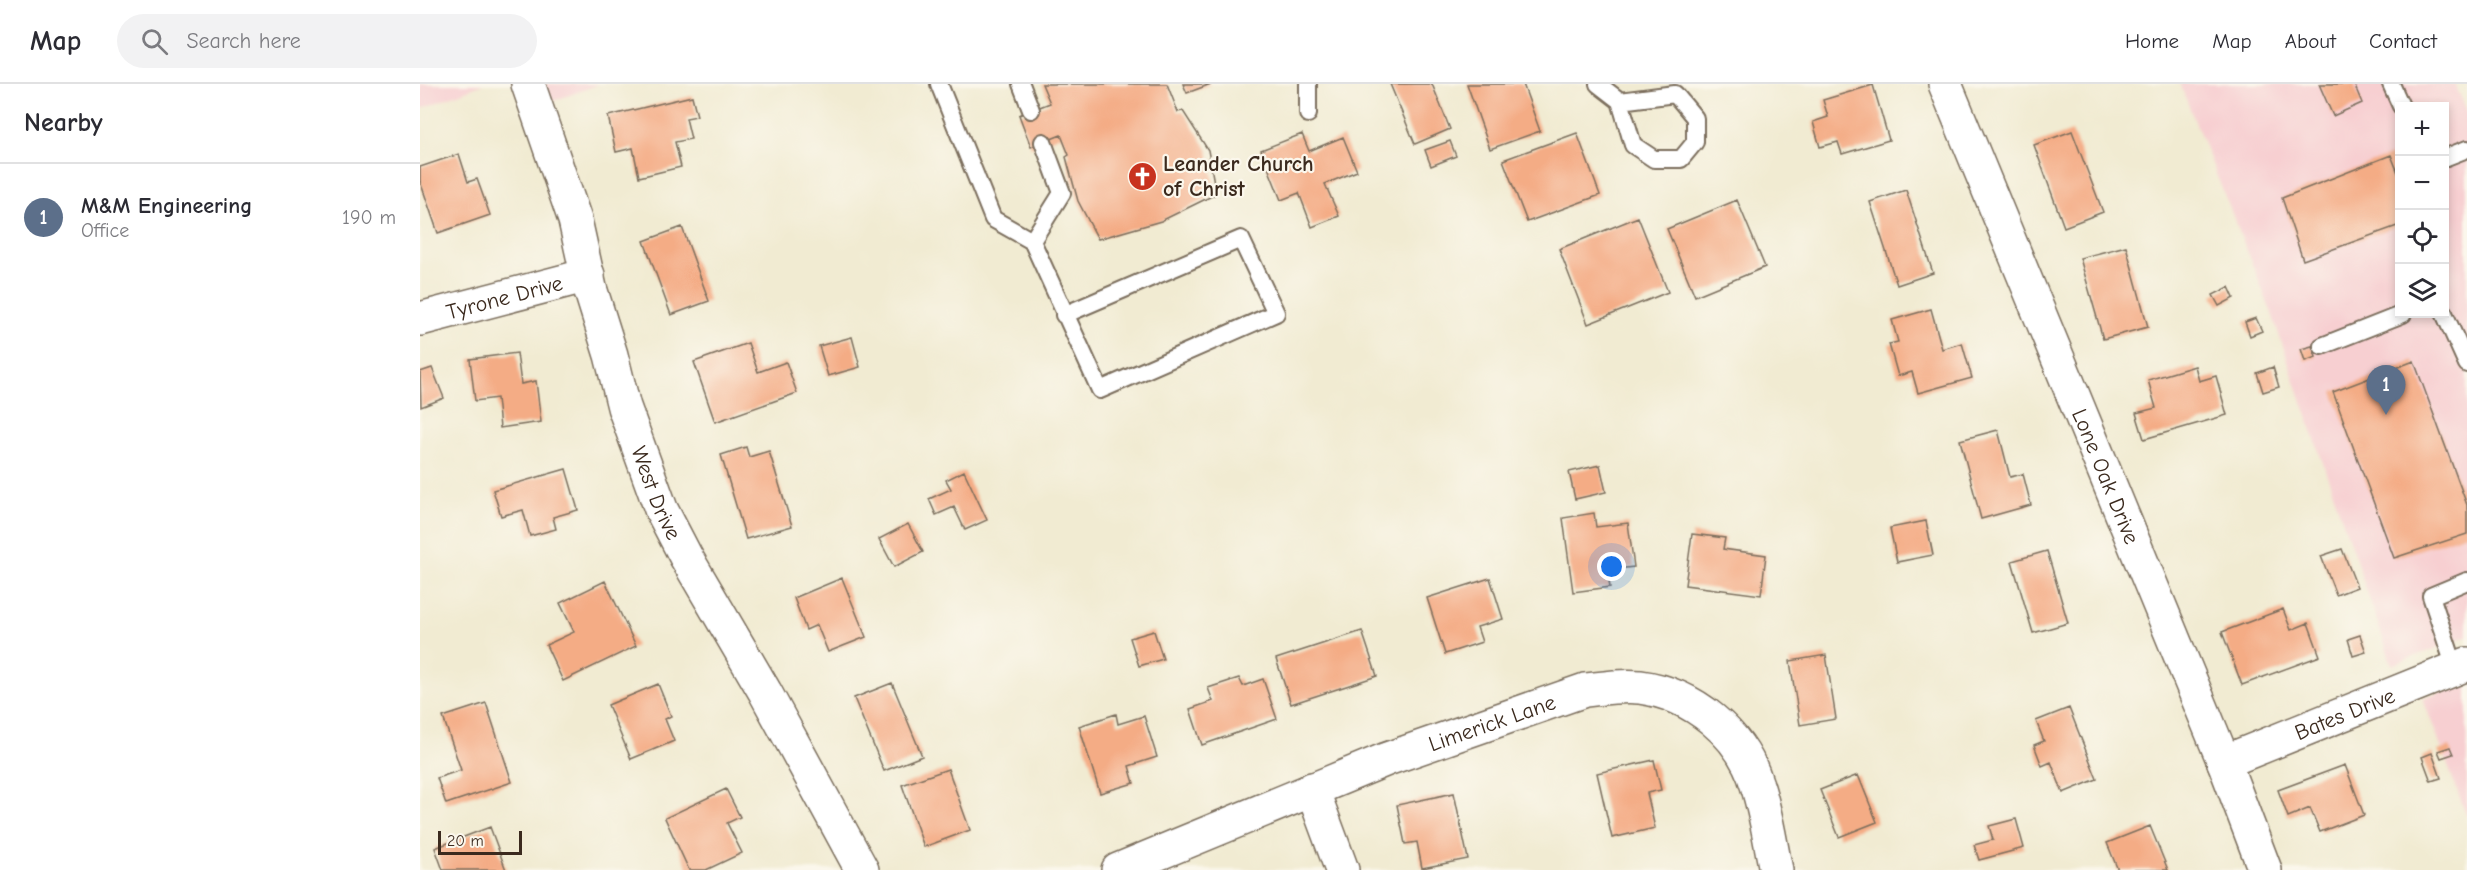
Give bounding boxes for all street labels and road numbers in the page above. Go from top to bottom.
street label: Tyrone Drive [443,270,565,326]
street label: Lone Oak Drive [2066,405,2145,548]
street label: West Drive [625,443,687,544]
street label: Bates Drive [2291,683,2399,746]
street label: Limerick Lane [1425,689,1559,758]

